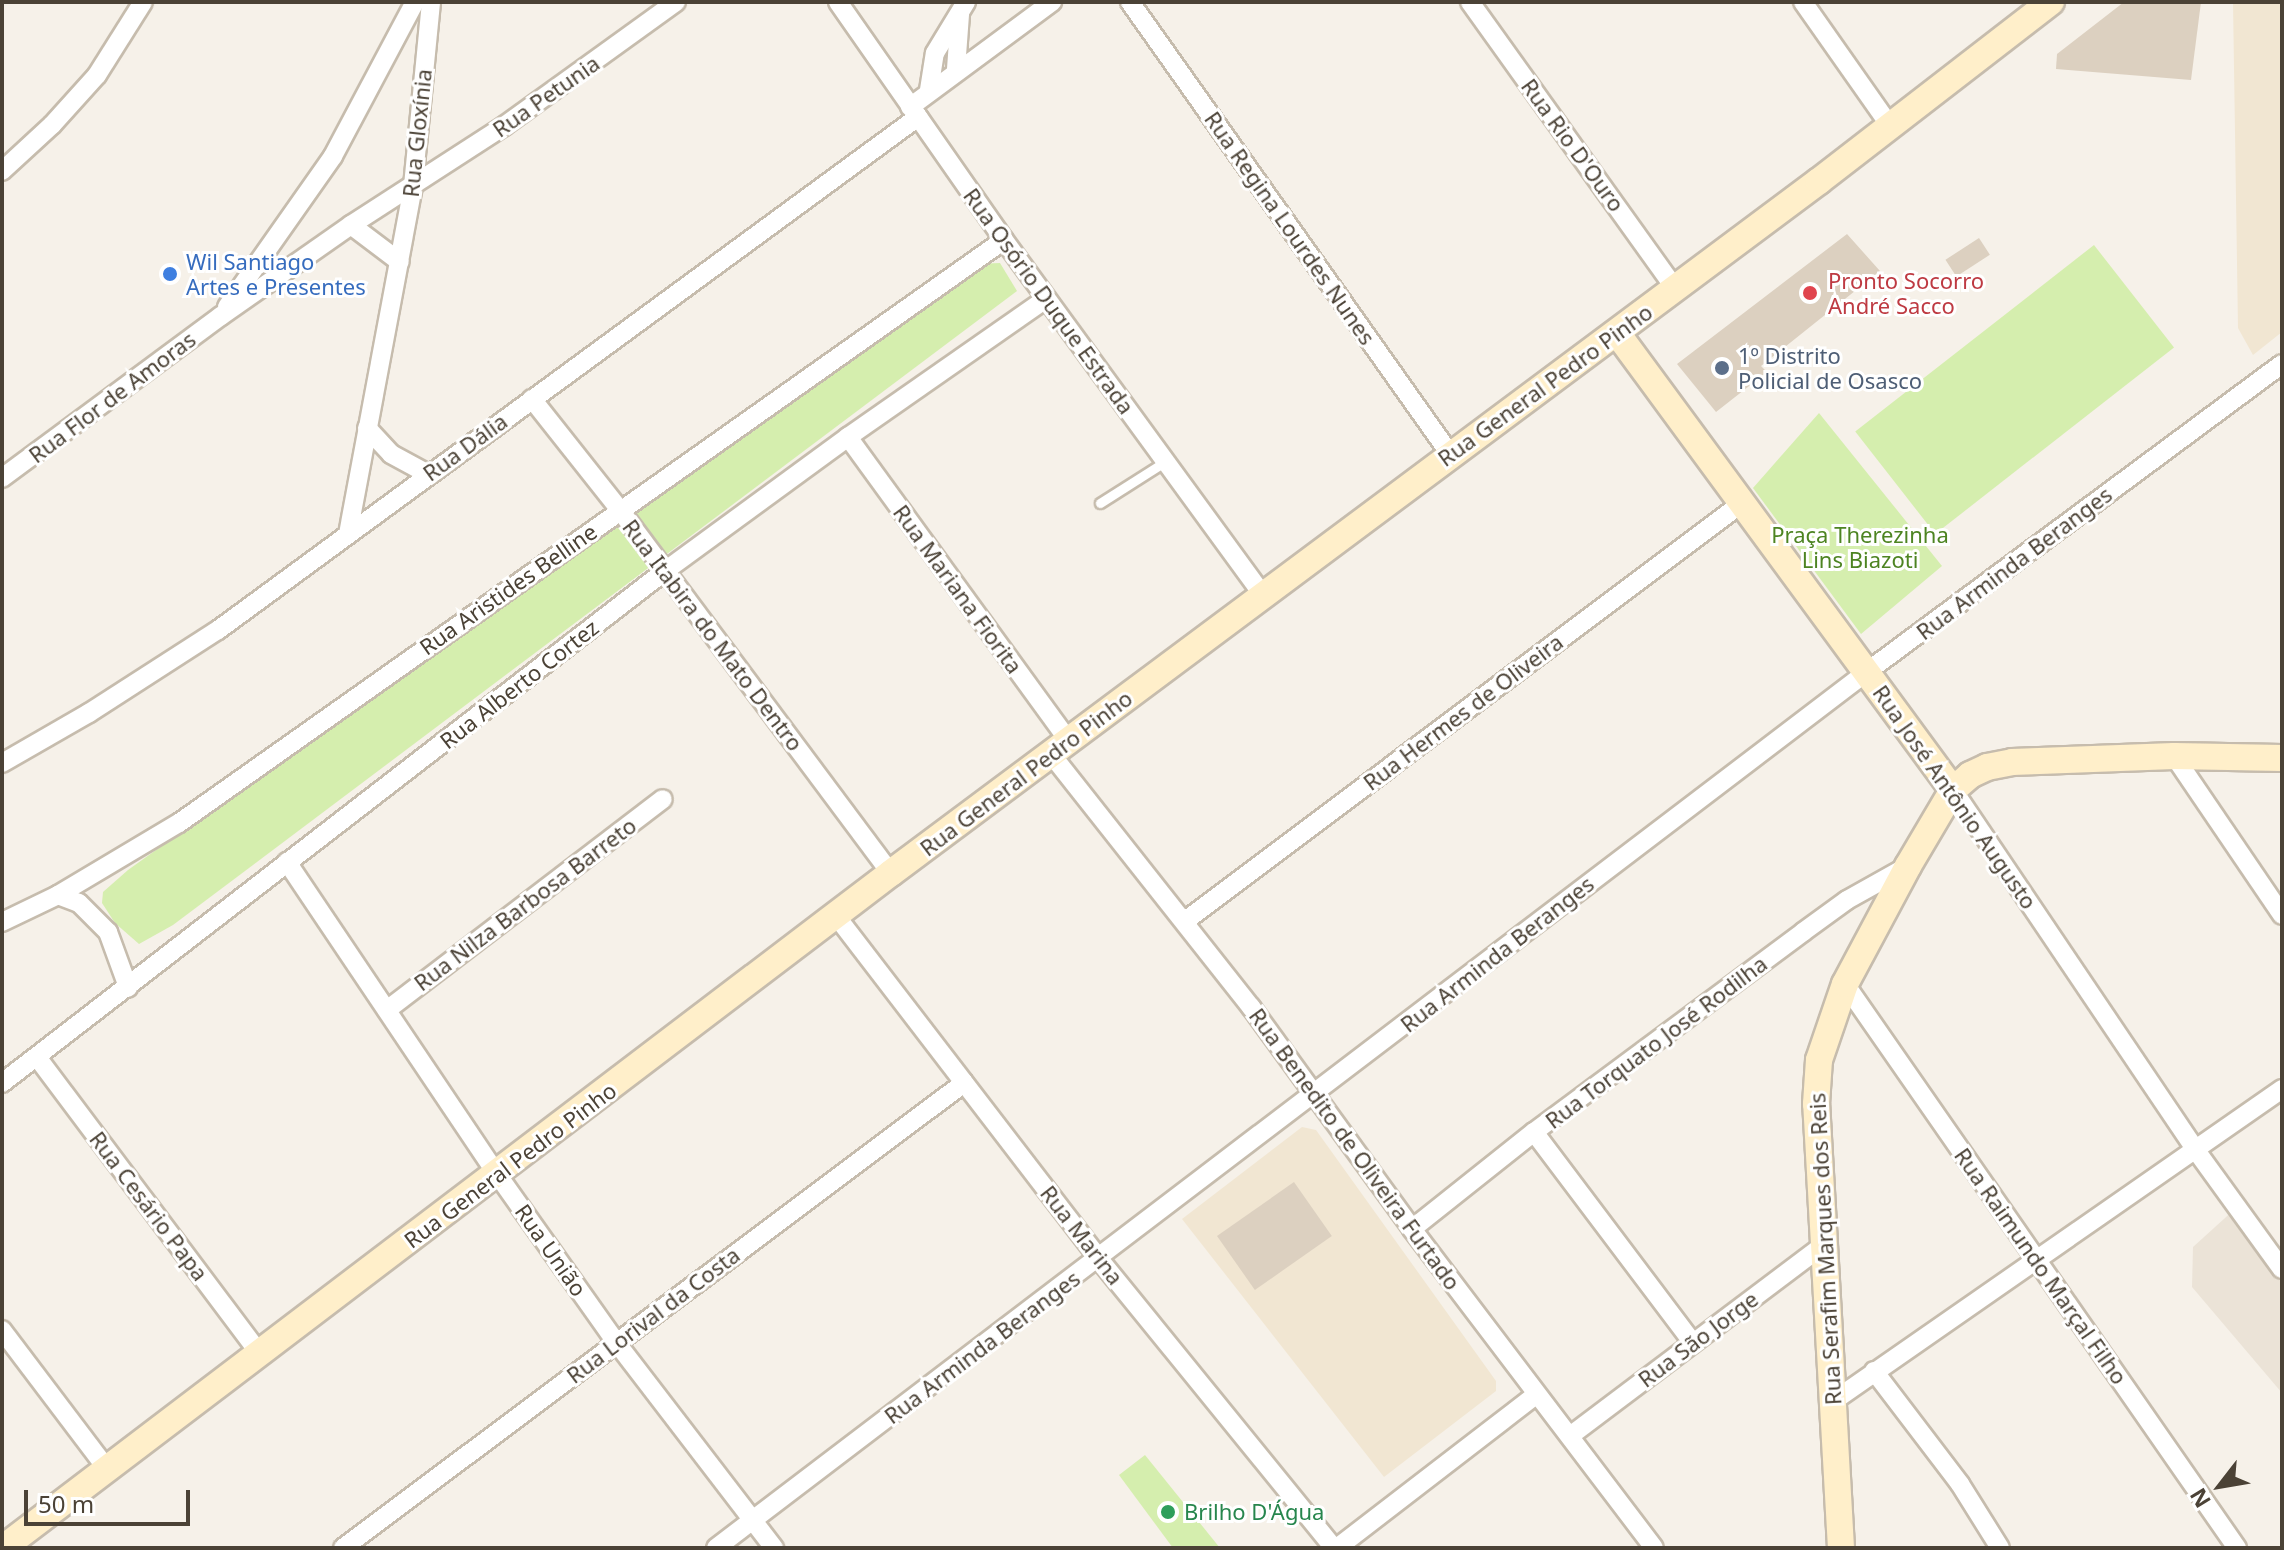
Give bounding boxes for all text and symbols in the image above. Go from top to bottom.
street label: Rua Petunia [488,50,604,142]
street label: Rua Gloxínia [397,68,437,198]
street label: Rua Rio D'Ouro [1516,74,1630,216]
street label: Rua Regina Lourdes Nunes [1199,106,1381,350]
street label: Rua Osório Duque Estrada [958,183,1140,419]
place label: Wil Santiago Artes e Presentes [186,248,366,300]
marker: Wil Santiago Artes e Presentes [161,265,179,283]
place label: Pronto Socorro André Sacco [1828,267,1984,318]
marker: Pronto Socorro André Sacco [1799,282,1821,304]
street label: Rua General Pedro Pinho [1433,298,1657,472]
street label: Rua Flor de Amoras [24,326,200,468]
place label: 1º Distrito Policial de Osasco [1738,342,1922,394]
marker: 1º Distrito Policial de Osasco [1713,359,1731,377]
street label: Rua Dália [418,408,512,486]
street label: Rua Arminda Beranges [1911,481,2117,645]
street label: Rua Mariana Fiorita [888,500,1028,678]
street label: Rua Itabira do Mato Dentro [617,514,809,756]
street label: Rua Aristides Belline [414,518,602,660]
park label: Praça Therezinha Lins Biazoti [1771,521,1949,572]
street label: Rua Alberto Cortez [434,614,604,754]
street label: Rua Hermes de Oliveira [1358,628,1568,796]
street label: Rua José Antônio Augusto [1868,680,2042,914]
street label: Rua General Pedro Pinho [915,685,1137,861]
street label: Rua Nilza Barbosa Barreto [409,812,641,996]
street label: Rua Arminda Beranges [1395,870,1599,1038]
street label: Rua Torquato José Rodilha [1540,950,1772,1134]
street label: Rua Benedito de Oliveira Furtado [1244,1003,1466,1295]
street label: Rua General Pedro Pinho [399,1077,621,1253]
street label: Rua Serafim Marques dos Reis [1804,1092,1846,1406]
street label: Rua Cesário Papa [84,1126,214,1286]
street label: Rua Raimundo Marçal Filho [1949,1143,2133,1389]
street label: Rua Marina [1035,1180,1129,1290]
street label: Rua União [510,1199,592,1301]
street label: Rua Lorival da Costa [561,1241,745,1389]
street label: Rua Arminda Beranges [879,1265,1085,1429]
street label: Rua São Jorge [1633,1285,1763,1393]
north arrow [2180,1446,2260,1526]
scale bar [28,1474,194,1524]
text: N [2182,1483,2217,1514]
text: 50 m [38,1487,94,1520]
place label: Brilho D'Água [1184,1499,1324,1525]
marker: Brilho D'Água [1159,1503,1177,1521]

